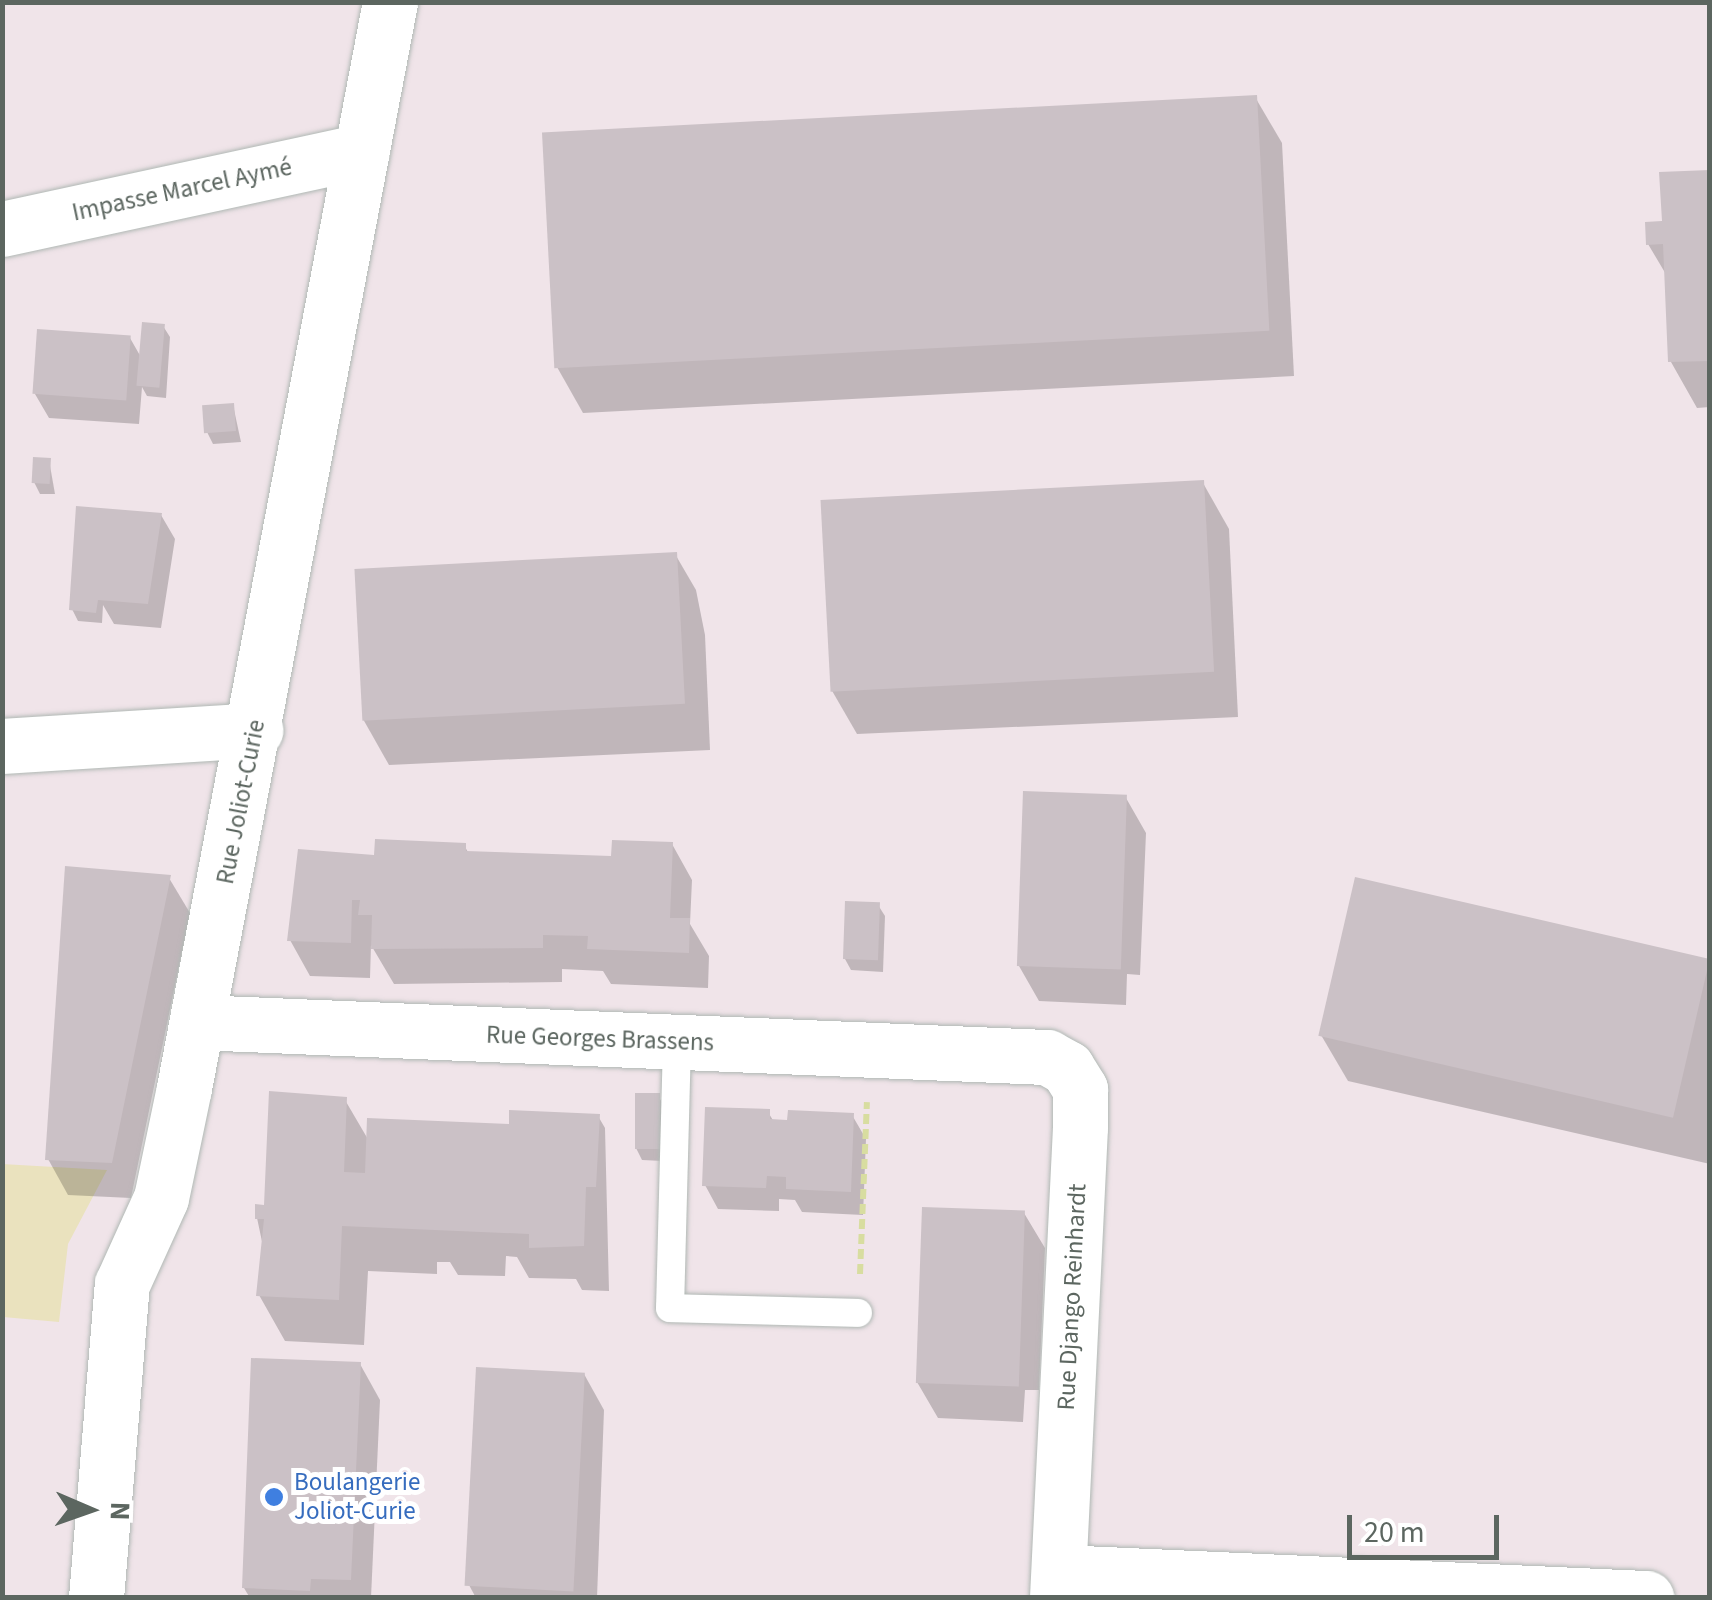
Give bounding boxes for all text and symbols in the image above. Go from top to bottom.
street label: Impasse Marcel Aymé [69,152,295,228]
street label: Rue Joliot-Curie [210,717,272,887]
street label: Rue Georges Brassens [486,1020,714,1058]
street label: Rue Django Reinhardt [1051,1183,1093,1411]
north arrow [40,1460,140,1560]
place label: Boulangerie Joliot-Curie [294,1468,420,1527]
marker: Boulangerie Joliot-Curie [263,1486,285,1508]
scale bar [1352,1495,1504,1557]
text: N [100,1501,140,1521]
text: 20 m [1364,1511,1425,1554]

